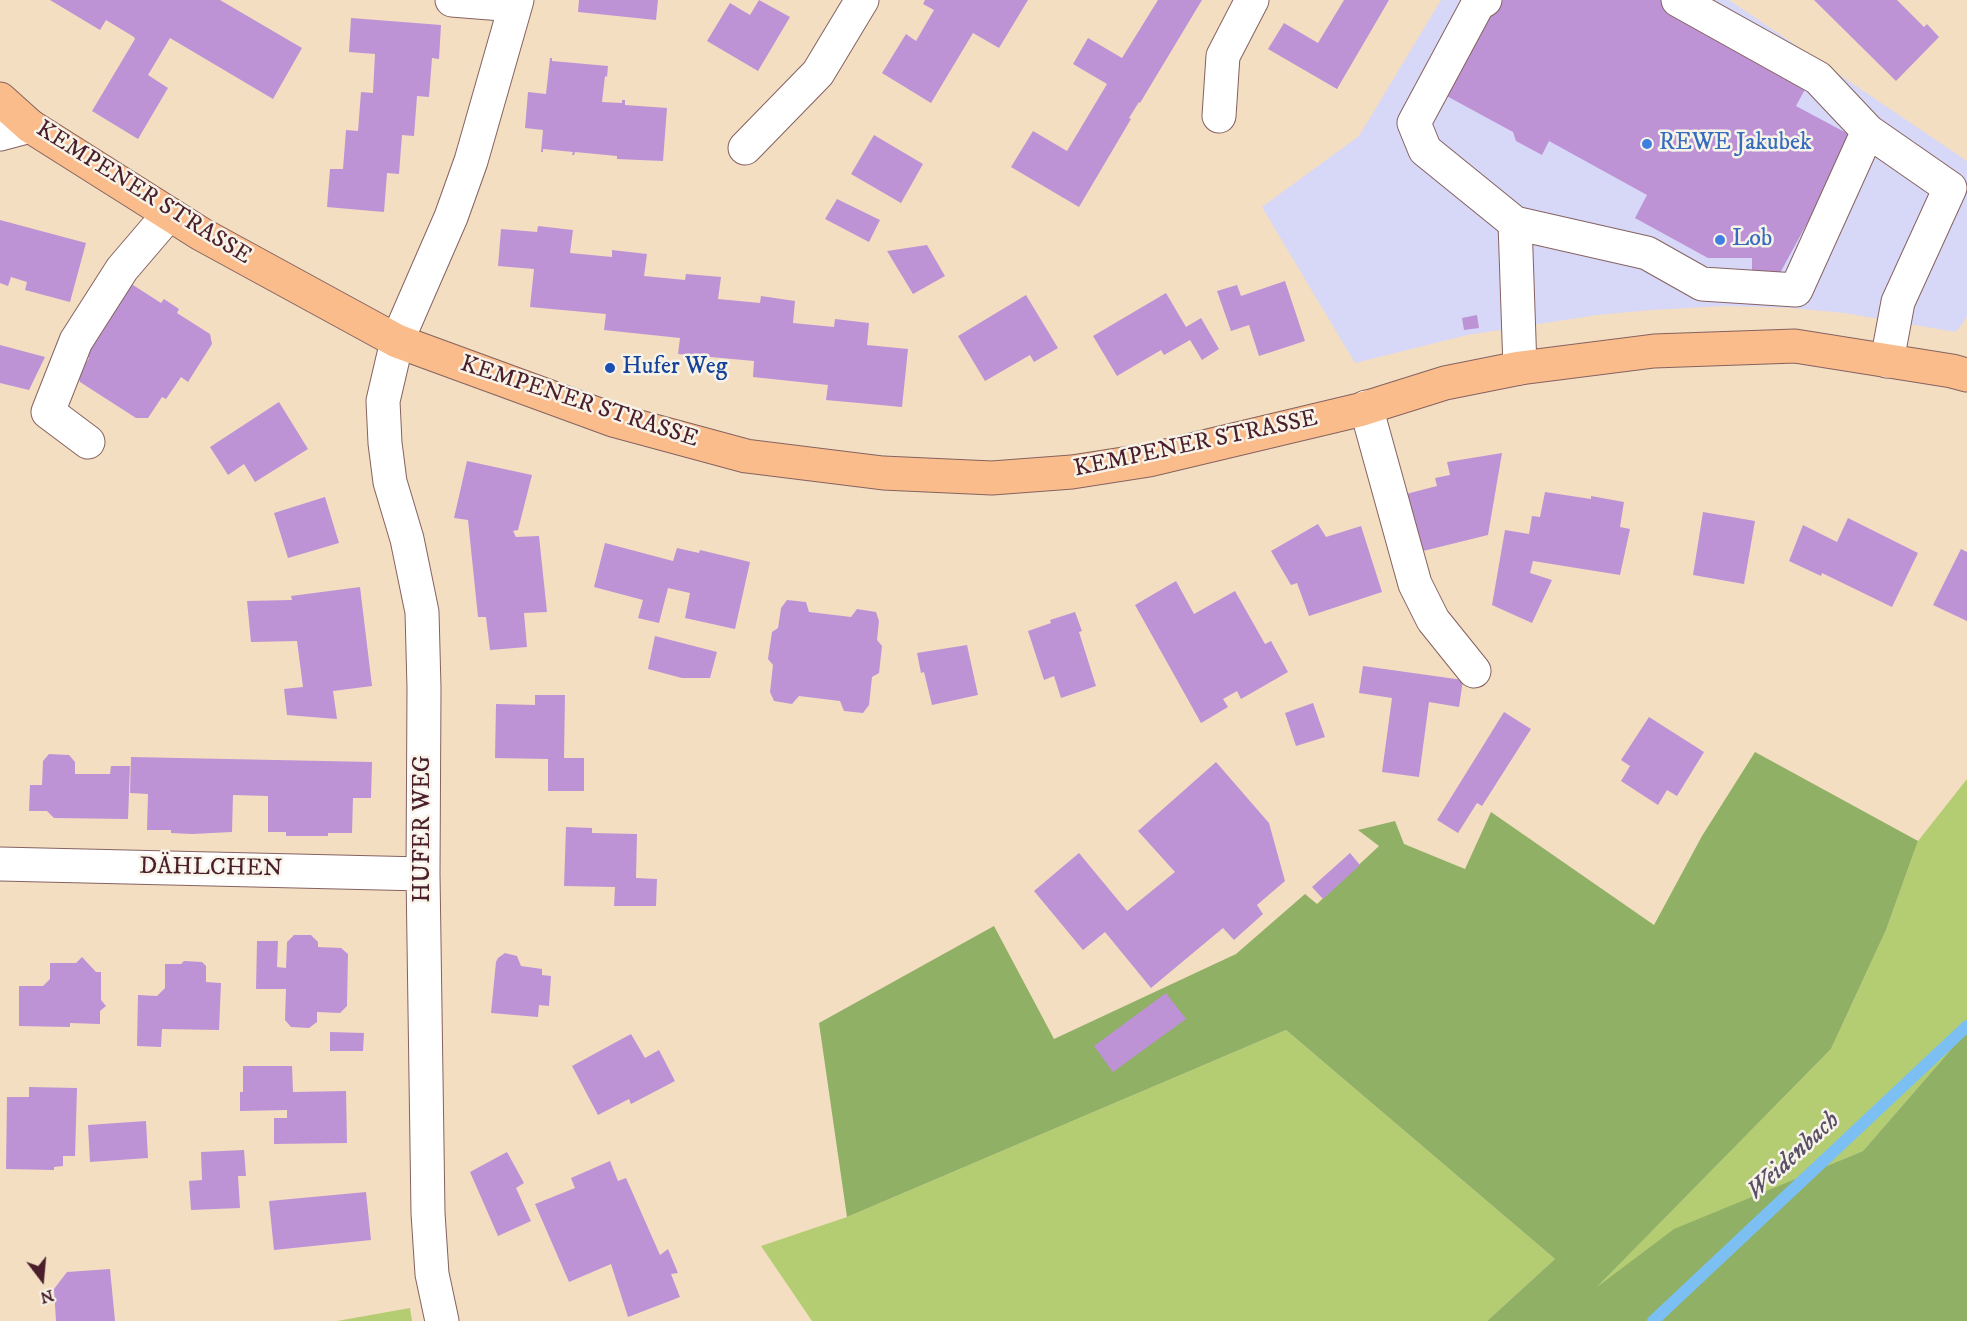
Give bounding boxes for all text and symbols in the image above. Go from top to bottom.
street label: KEMPENER STRASSE [30,116,256,272]
place label: REWE Jakubek [1659,130,1812,158]
marker: REWE Jakubek [1640,137,1654,151]
place label: Lob [1732,226,1772,254]
marker: Lob [1713,233,1727,247]
street label: KEMPENER STRASSE [456,351,702,455]
place label: Hufer Weg [622,354,727,382]
marker: Hufer Weg [603,361,617,375]
street label: KEMPENER STRASSE [1071,405,1321,485]
street label: HUFER WEG [410,755,438,903]
street label: DÄHLCHEN [139,853,283,885]
water label: Weidenbach [1741,1106,1847,1208]
north arrow [12,1249,72,1309]
text: N [38,1285,56,1308]

